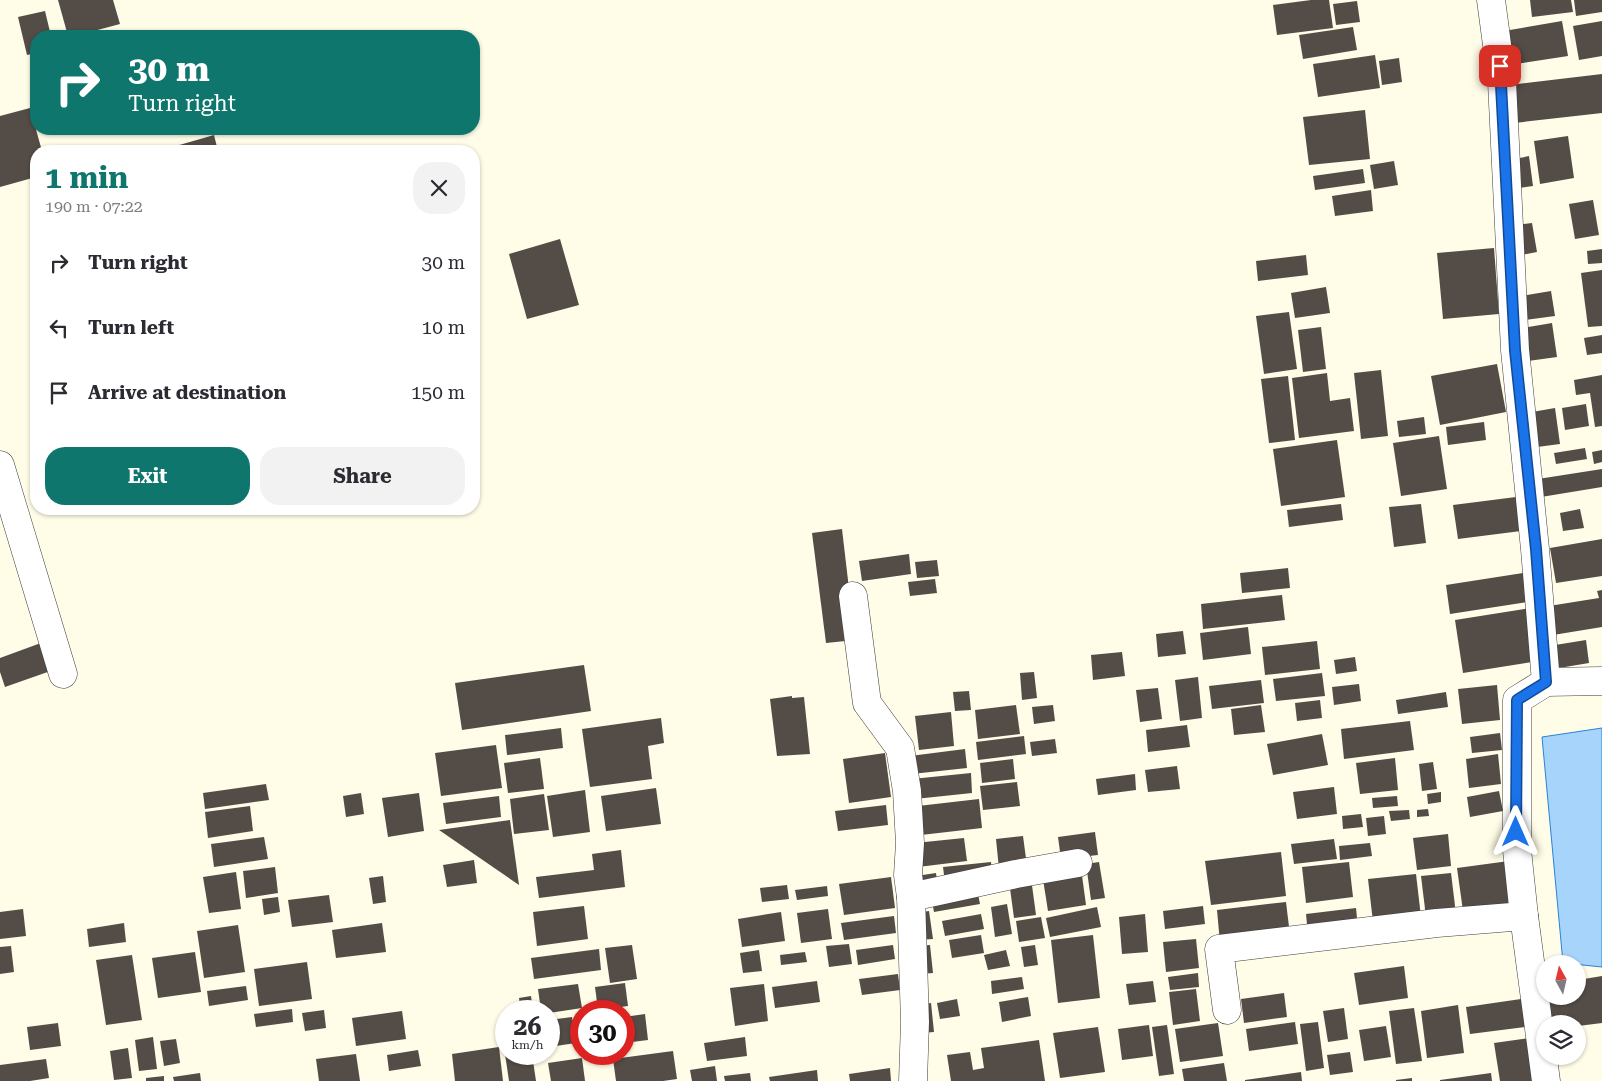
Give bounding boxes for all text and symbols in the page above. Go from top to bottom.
pin [1479,45,1521,87]
text: 30 m [128,49,210,90]
icon: right [45,50,110,115]
icon: arrive [1486,52,1514,80]
text: Turn right [128,91,236,116]
text: 1 min [45,160,128,195]
button: close [413,162,465,214]
text: 190 m · 07:22 [45,197,143,216]
icon: right [45,249,73,277]
text: Turn right [88,251,188,274]
text: 30 m [422,251,465,274]
icon: left [45,314,73,342]
text: Turn left [88,316,174,339]
text: 10 m [422,316,465,339]
icon: arrive [45,379,73,407]
text: Arrive at destination [88,381,286,404]
text: 150 m [411,381,465,404]
button: Exit [45,447,250,505]
button: Share [260,447,465,505]
position arrow [1489,805,1541,857]
north arrow [1536,955,1586,1005]
map controls [1536,955,1586,1065]
speed limit sign: 30 [570,1000,635,1065]
text: 26 [513,1012,542,1041]
button: layers [1536,1015,1586,1065]
text: km/h [511,1038,544,1052]

